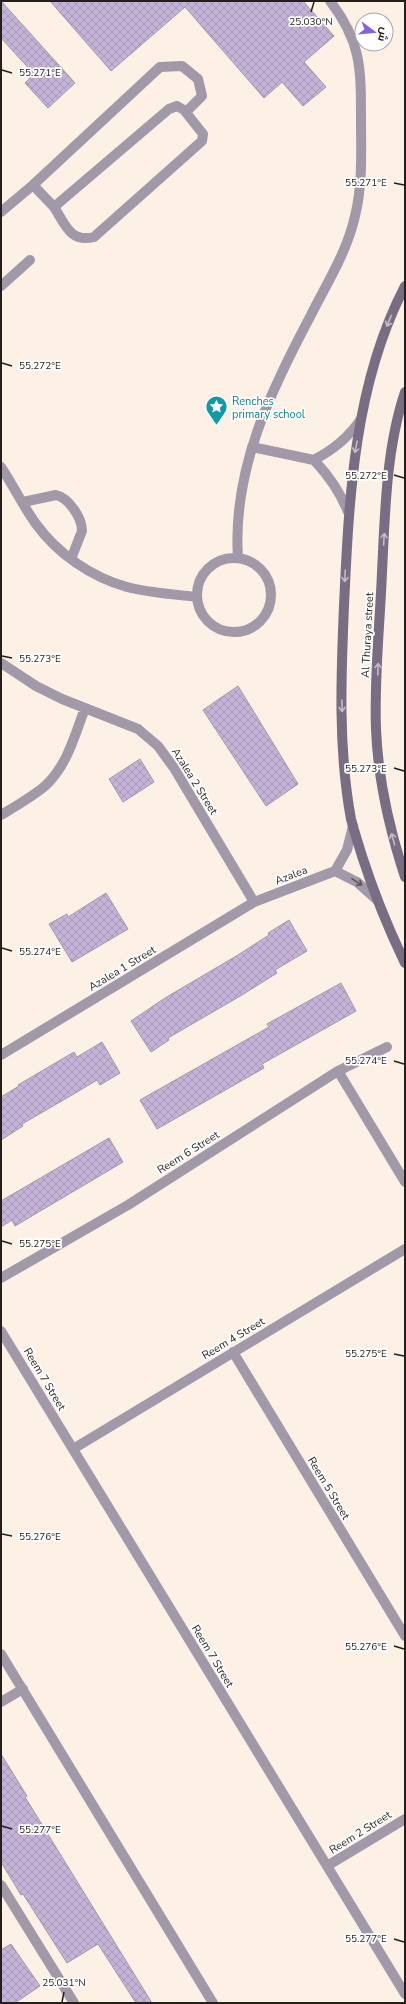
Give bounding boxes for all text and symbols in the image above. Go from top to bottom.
north arrow [354,12,394,52]
text: 25.030°N [289,15,333,29]
text: ش [374,26,392,43]
text: 55.271°E [19,66,61,80]
text: 55.271°E [345,176,387,190]
one-way arrow [385,315,393,327]
text: 55.272°E [19,359,61,373]
place icon: Renches primary school [204,394,230,427]
place label: Renches primary school [232,394,306,422]
one-way arrow [352,440,360,453]
text: 55.272°E [345,469,387,483]
one-way arrow [380,533,387,546]
one-way arrow [342,569,349,582]
street label: Al Thuraya street [358,592,377,678]
text: 55.273°E [19,652,61,666]
one-way arrow [374,663,381,676]
one-way arrow [338,699,346,712]
street label: Azalea 2 Street [168,745,221,818]
text: 55.273°E [345,762,387,776]
one-way arrow [389,833,396,846]
street label: Azalea [273,862,310,889]
one-way arrow [351,879,363,887]
street label: Azalea 1 Street [86,942,159,994]
text: 55.274°E [19,945,61,959]
text: 55.274°E [345,1054,387,1068]
street label: Reem 6 Street [154,1127,222,1177]
text: 55.275°E [19,1237,61,1251]
street label: Reem 4 Street [199,1314,268,1363]
street label: Reem 7 Street [20,1345,69,1414]
text: 55.275°E [345,1347,387,1361]
street label: Reem 5 Street [304,1454,353,1523]
text: 55.276°E [19,1530,61,1544]
street label: Reem 7 Street [188,1622,237,1691]
text: 55.276°E [345,1640,387,1654]
street label: Reem 2 Street [326,1807,394,1857]
text: 55.277°E [19,1823,61,1837]
text: 55.277°E [345,1932,387,1946]
text: 25.031°N [42,1976,86,1990]

